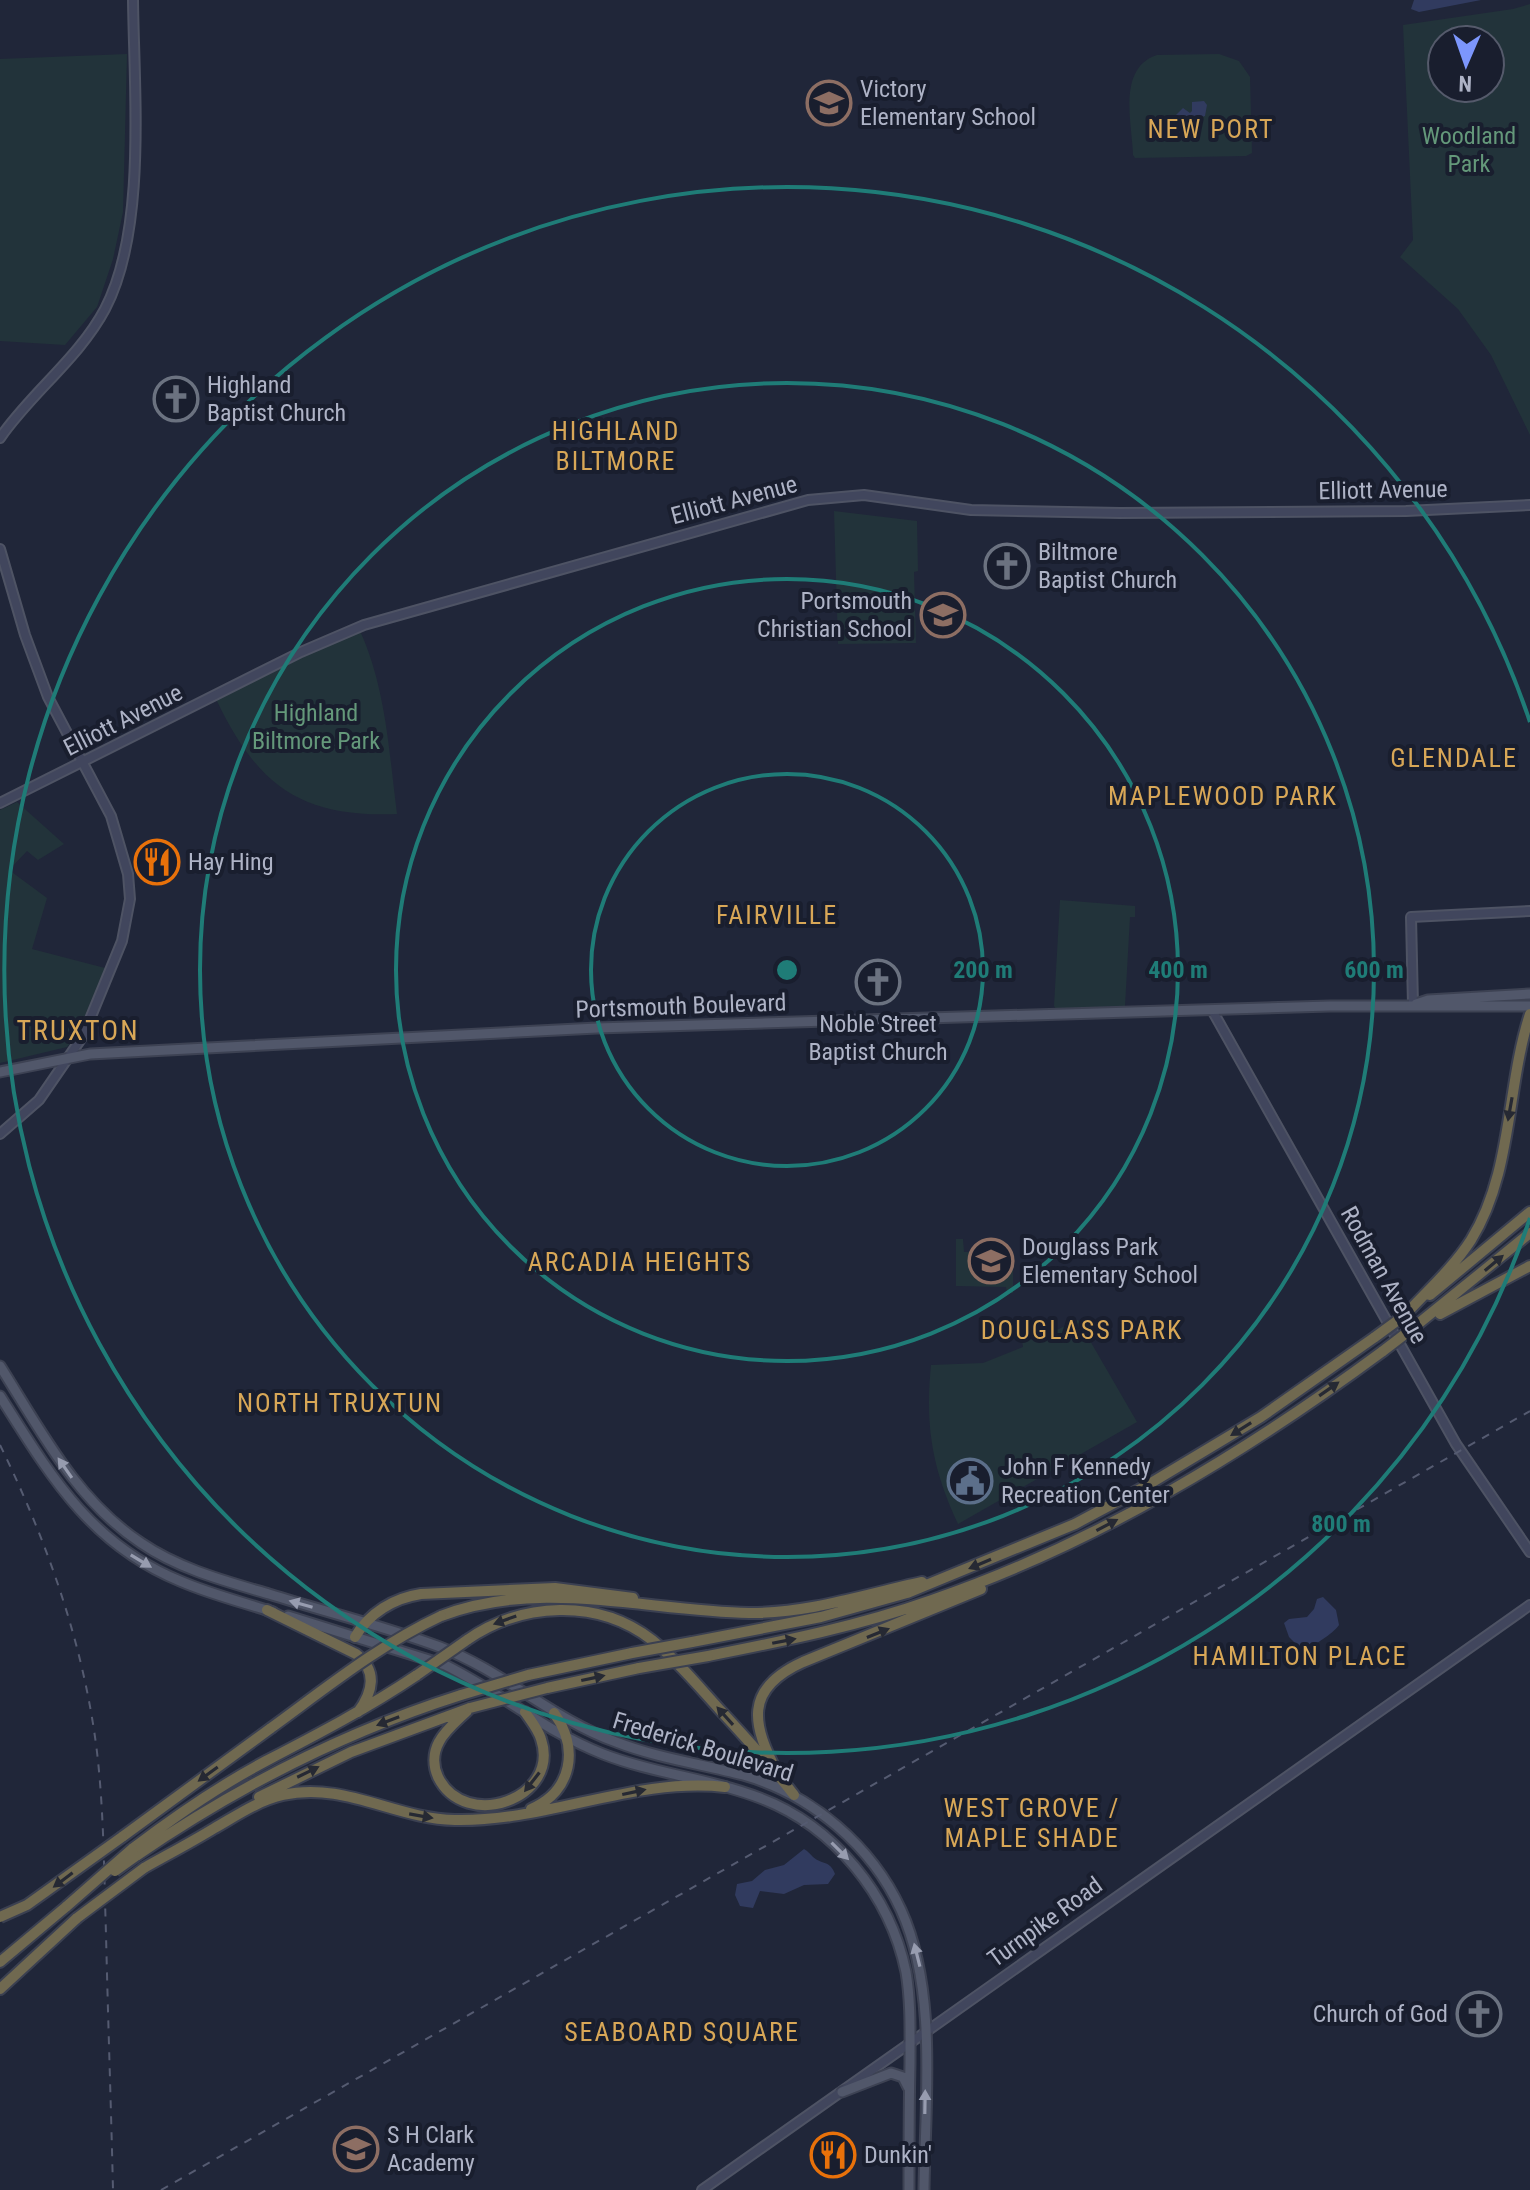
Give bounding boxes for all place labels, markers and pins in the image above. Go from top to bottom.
place label: Victory Elementary School [860,75,1036,131]
school or university icon: Victory Elementary School [805,79,853,127]
place label: Highland Baptist Church [207,371,346,427]
church icon: Highland Baptist Church [152,375,200,423]
place label: Biltmore Baptist Church [1038,538,1177,594]
church icon: Biltmore Baptist Church [983,542,1031,590]
place label: Portsmouth Christian School [757,587,912,643]
school or university icon: Portsmouth Christian School [919,591,967,639]
restaurant icon: Hay Hing [133,838,181,886]
place label: Hay Hing [188,848,274,876]
centre of rings [773,956,801,984]
church icon: Noble Street Baptist Church [854,958,902,1006]
place label: Noble Street Baptist Church [808,1010,948,1066]
place label: Douglass Park Elementary School [1022,1233,1198,1289]
school or university icon: Douglass Park Elementary School [967,1237,1015,1285]
place label: John F Kennedy Recreation Center [1001,1453,1170,1509]
public building icon: John F Kennedy Recreation Center [946,1457,994,1505]
church icon: Church of God [1455,1990,1503,2038]
place label: Church of God [1313,2000,1448,2028]
place label: S H Clark Academy [387,2121,475,2177]
school or university icon: S H Clark Academy [332,2125,380,2173]
restaurant icon: Dunkin' [809,2131,857,2179]
place label: Dunkin' [864,2141,932,2169]

